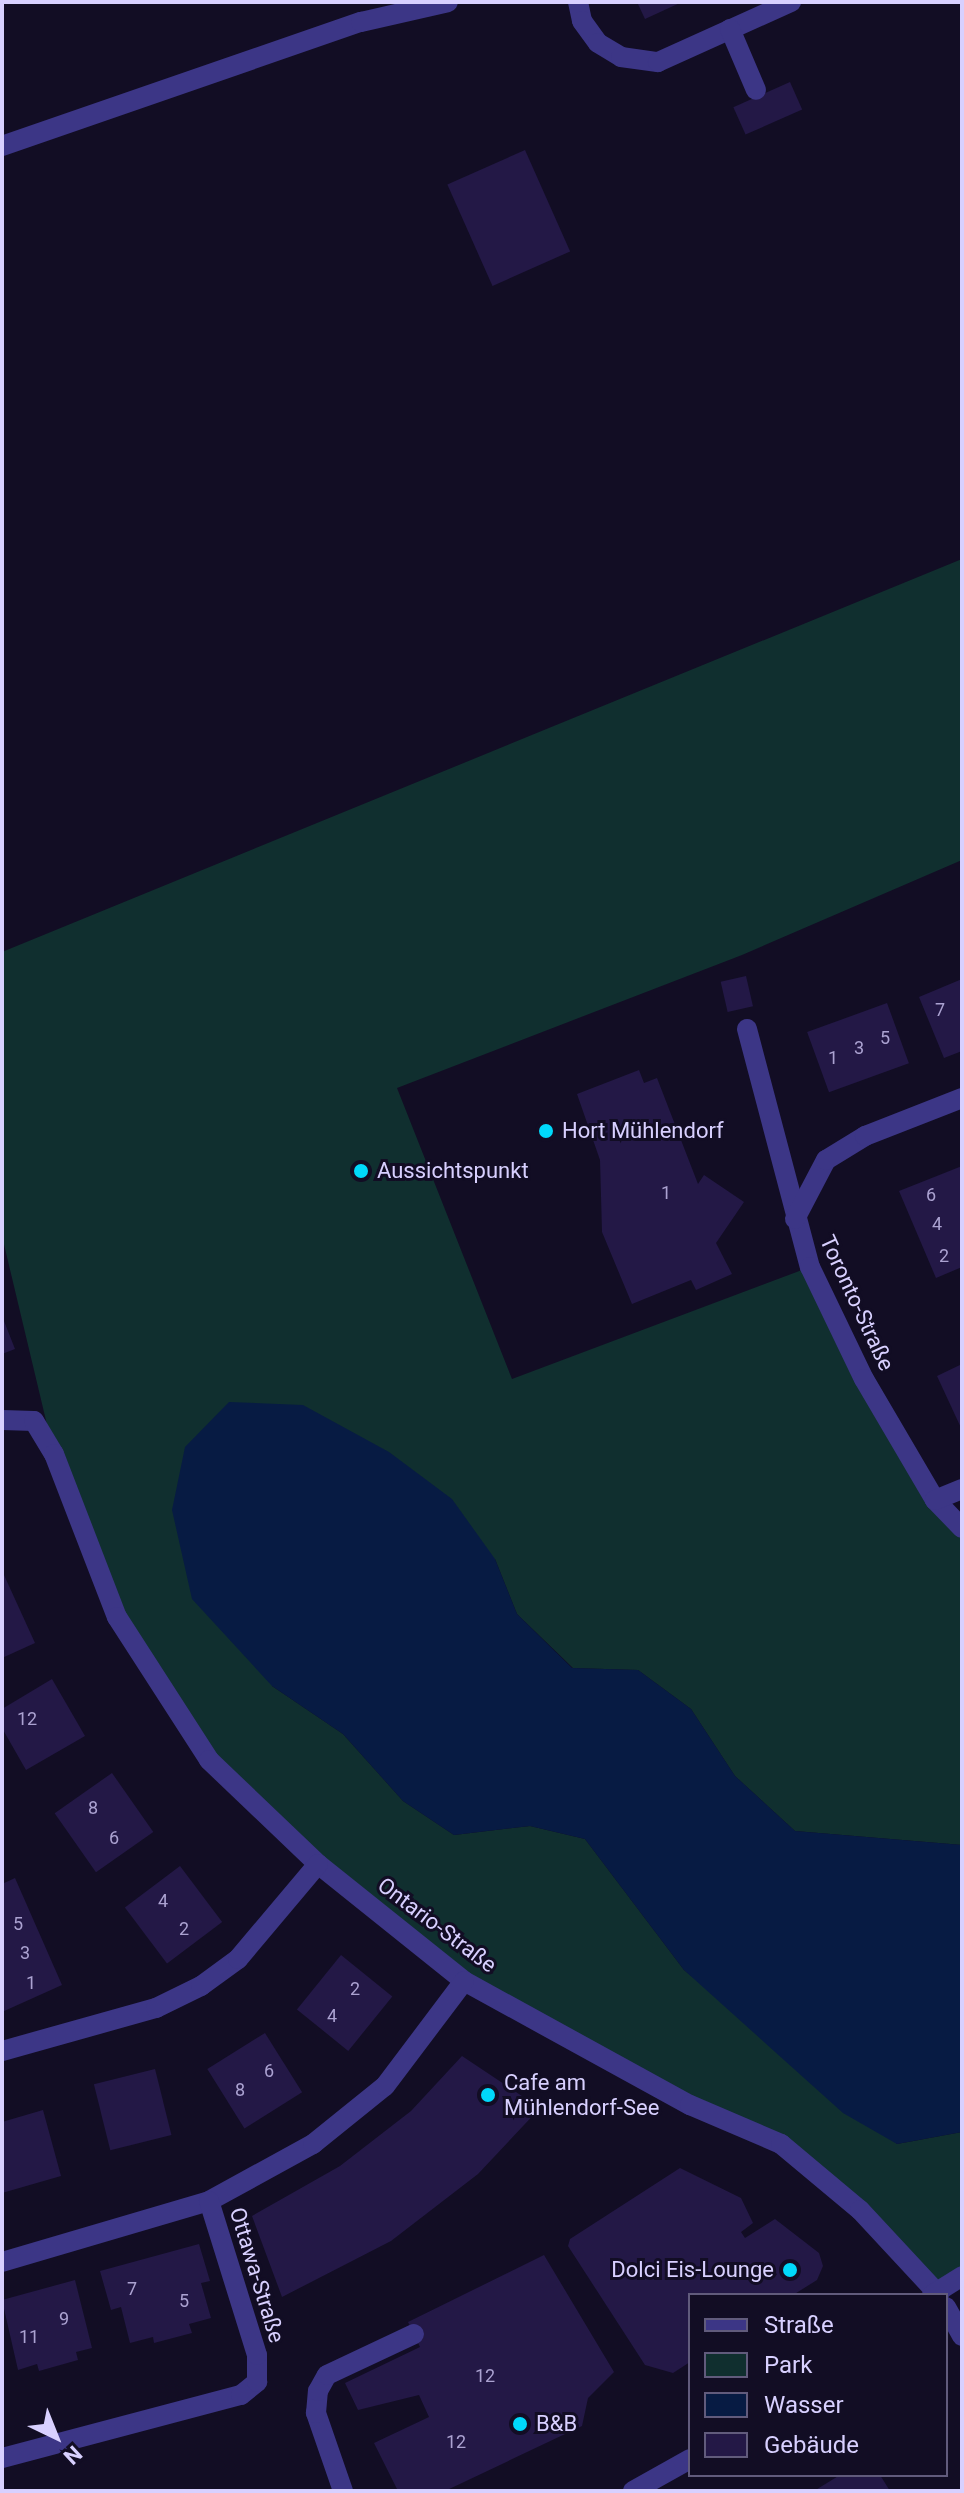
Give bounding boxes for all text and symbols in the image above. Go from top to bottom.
house number: 7 [935,999,945,1021]
house number: 5 [880,1027,890,1049]
house number: 3 [854,1037,864,1059]
house number: 1 [828,1047,838,1069]
place label: Hort Mühlendorf [562,1118,724,1144]
marker: Hort Mühlendorf [537,1122,555,1140]
place label: Aussichtspunkt [377,1158,529,1184]
marker: Aussichtspunkt [352,1162,370,1180]
house number: 1 [661,1182,671,1204]
house number: 6 [926,1184,936,1206]
house number: 4 [932,1213,942,1235]
street label: Toronto-Straße [814,1231,900,1375]
house number: 2 [939,1245,949,1267]
house number: 12 [17,1708,37,1730]
house number: 8 [88,1797,98,1819]
house number: 6 [109,1827,119,1849]
street label: Ontario-Straße [372,1872,502,1978]
house number: 4 [158,1890,168,1912]
house number: 5 [13,1913,23,1935]
house number: 2 [179,1918,189,1940]
house number: 3 [20,1942,30,1964]
house number: 1 [26,1972,36,1994]
house number: 2 [350,1978,360,2000]
house number: 4 [327,2005,337,2027]
house number: 6 [264,2060,274,2082]
place label: Cafe am Mühlendorf-See [504,2069,659,2120]
house number: 8 [235,2079,245,2101]
marker: Cafe am Mühlendorf-See [479,2086,497,2104]
street label: Ottawa-Straße [224,2204,290,2346]
place label: Dolci Eis-Lounge [611,2257,774,2283]
marker: Dolci Eis-Lounge [781,2261,799,2279]
house number: 7 [127,2278,137,2300]
house number: 5 [179,2290,189,2312]
legend [688,2293,948,2477]
house number: 9 [59,2308,69,2330]
text: Straße [764,2311,834,2339]
house number: 11 [19,2326,39,2348]
text: Park [764,2351,812,2379]
house number: 12 [475,2365,495,2387]
text: Wasser [764,2391,844,2419]
north arrow [16,2397,96,2477]
place label: B&B [536,2411,577,2437]
marker: B&B [511,2415,529,2433]
house number: 12 [446,2431,466,2453]
text: Gebäude [764,2431,859,2459]
text: N [59,2440,87,2469]

